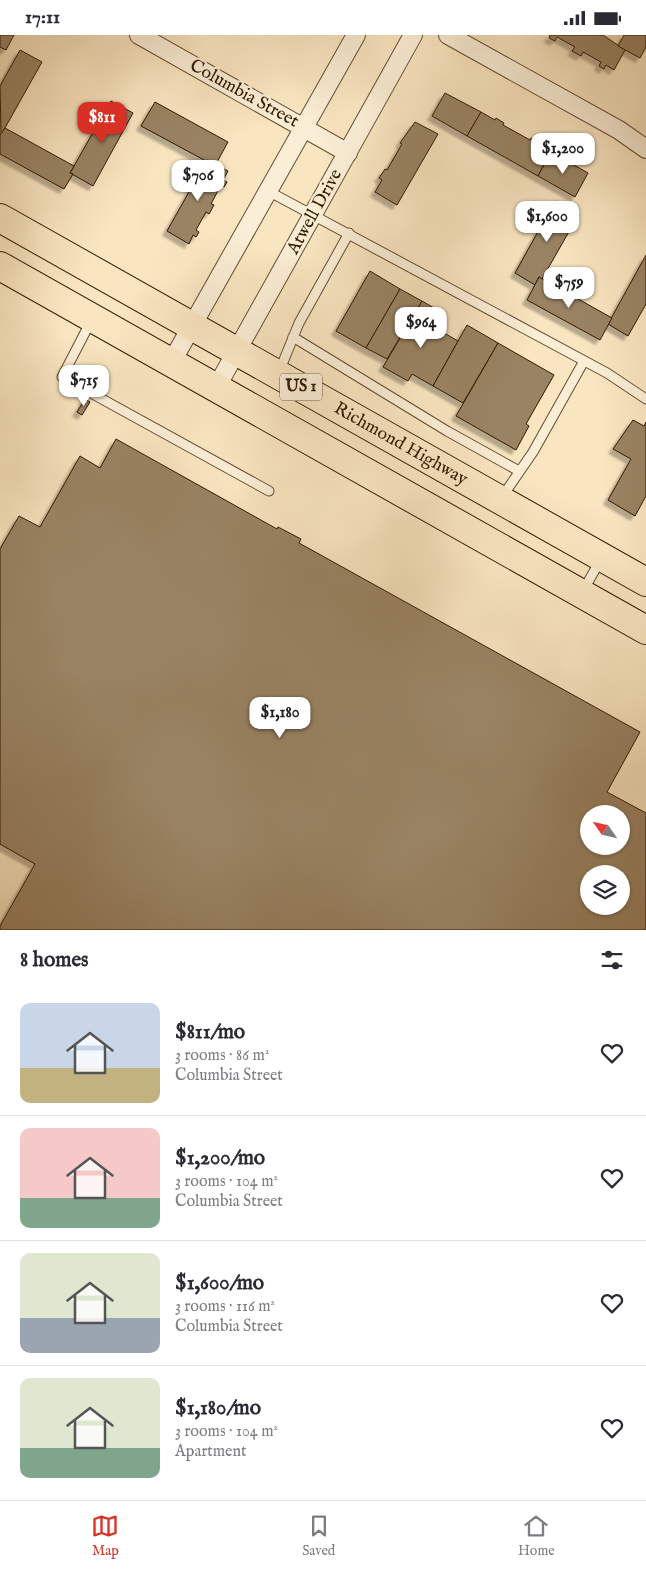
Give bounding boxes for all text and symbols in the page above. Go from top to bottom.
text: 17:11 [25,6,60,30]
street label: Columbia Street [185,55,303,133]
pin: $811 [72,101,132,144]
text: $811 [88,108,116,128]
pin: $1,200 [522,133,604,175]
text: $1,200 [542,139,584,159]
pin: $706 [168,159,228,202]
street label: Atwell Drive [282,165,348,260]
text: $706 [183,166,213,186]
pin: $1,600 [506,201,588,243]
text: $1,600 [526,207,568,227]
pin: $759 [539,267,599,309]
text: $759 [554,273,584,293]
pin: $964 [391,307,451,349]
text: $964 [406,313,436,333]
pin: $715 [54,365,114,407]
text: $715 [70,371,98,391]
road number: US 1 [280,373,322,401]
street label: Richmond Highway [330,397,472,491]
pin: $1,180 [239,697,321,739]
text: $1,180 [260,703,300,723]
north arrow [580,805,630,855]
map controls [580,805,630,915]
button: layers [580,865,630,915]
icon: filters [598,946,626,974]
text: 8 homes [20,947,88,974]
text: $811/mo [175,1019,245,1046]
icon: home [60,1023,120,1083]
icon: heart [598,1039,626,1067]
text: 3 rooms · 86 m² [175,1046,269,1066]
text: Columbia Street [175,1066,283,1086]
text: $1,200/mo [175,1145,265,1172]
icon: home [60,1148,120,1208]
icon: heart [598,1164,626,1192]
text: 3 rooms · 104 m² [175,1172,278,1192]
text: Columbia Street [175,1192,283,1212]
text: $1,600/mo [175,1270,264,1297]
icon: home [60,1273,120,1333]
icon: heart [598,1289,626,1317]
text: 3 rooms · 116 m² [175,1297,275,1317]
text: Columbia Street [175,1317,283,1337]
text: $1,180/mo [175,1395,261,1422]
icon: home [60,1398,120,1458]
icon: heart [598,1414,626,1442]
text: 3 rooms · 104 m² [175,1422,278,1442]
text: Apartment [175,1442,246,1462]
tab: Map [91,1512,119,1560]
tab: Saved [302,1512,335,1560]
tab: Home [518,1512,555,1560]

